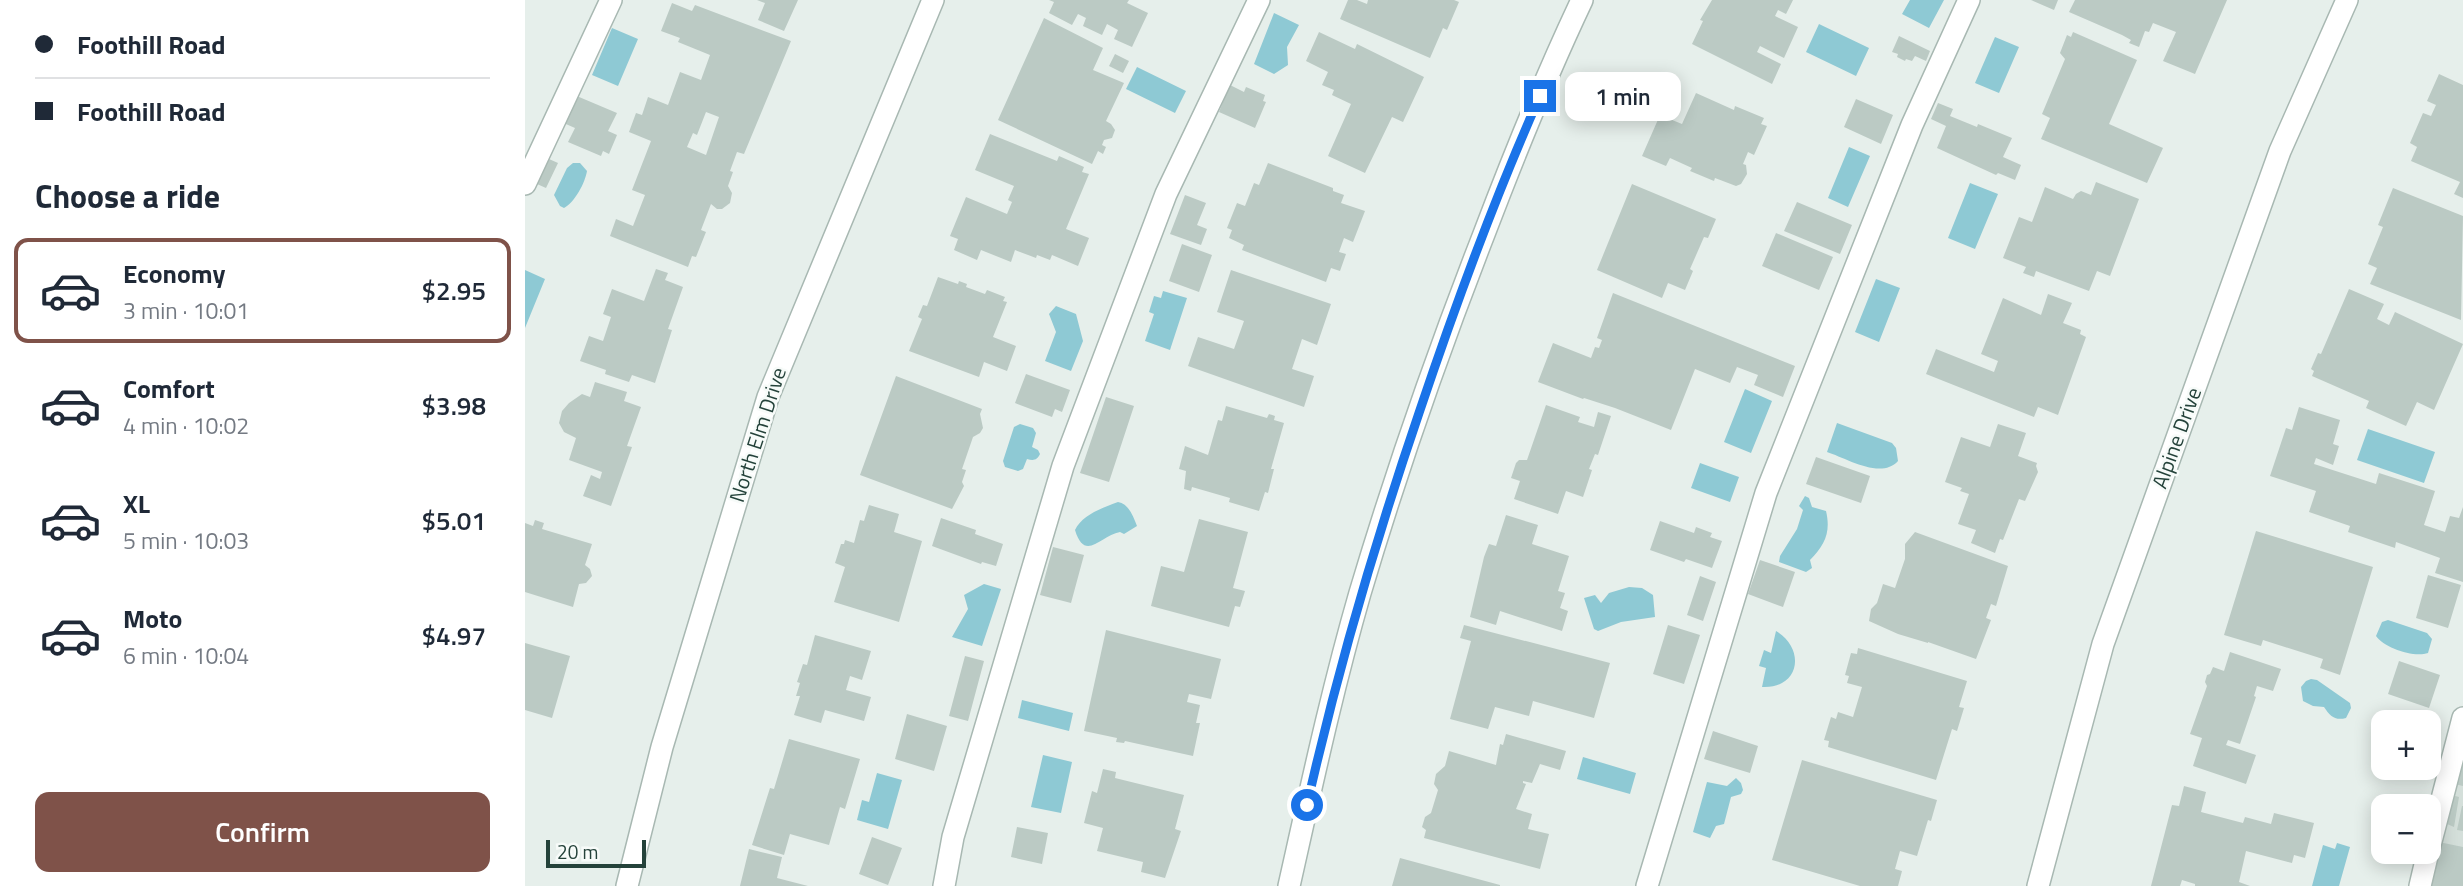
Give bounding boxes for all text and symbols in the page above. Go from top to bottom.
text: Foothill Road [77,25,226,64]
callout: 1 min [1565,72,1680,120]
text: 1 min [1595,79,1651,114]
route end [1524,80,1556,112]
text: Foothill Road [77,92,226,131]
text: Choose a ride [35,172,220,220]
text: Economy [123,254,225,293]
icon: car [39,259,102,322]
text: $2.95 [422,271,486,310]
text: 3 min · 10:01 [123,293,249,328]
street label: North Elm Drive [720,363,794,506]
text: Comfort [123,369,215,408]
icon: car [39,374,102,437]
street label: Alpine Drive [2143,383,2209,493]
text: $3.98 [422,386,486,425]
text: 4 min · 10:02 [123,408,249,443]
text: XL [123,484,150,523]
icon: car [39,489,102,552]
text: $5.01 [422,501,486,540]
text: 5 min · 10:03 [123,523,249,558]
text: Moto [123,599,182,638]
icon: car [39,604,102,667]
text: $4.97 [422,616,486,655]
text: 6 min · 10:04 [123,638,249,673]
map controls [2371,710,2441,864]
button: + [2371,710,2441,780]
route start [1291,789,1323,821]
button: Confirm [35,792,490,872]
button: − [2371,794,2441,864]
scale bar [546,837,646,869]
text: 20 m [557,837,598,866]

